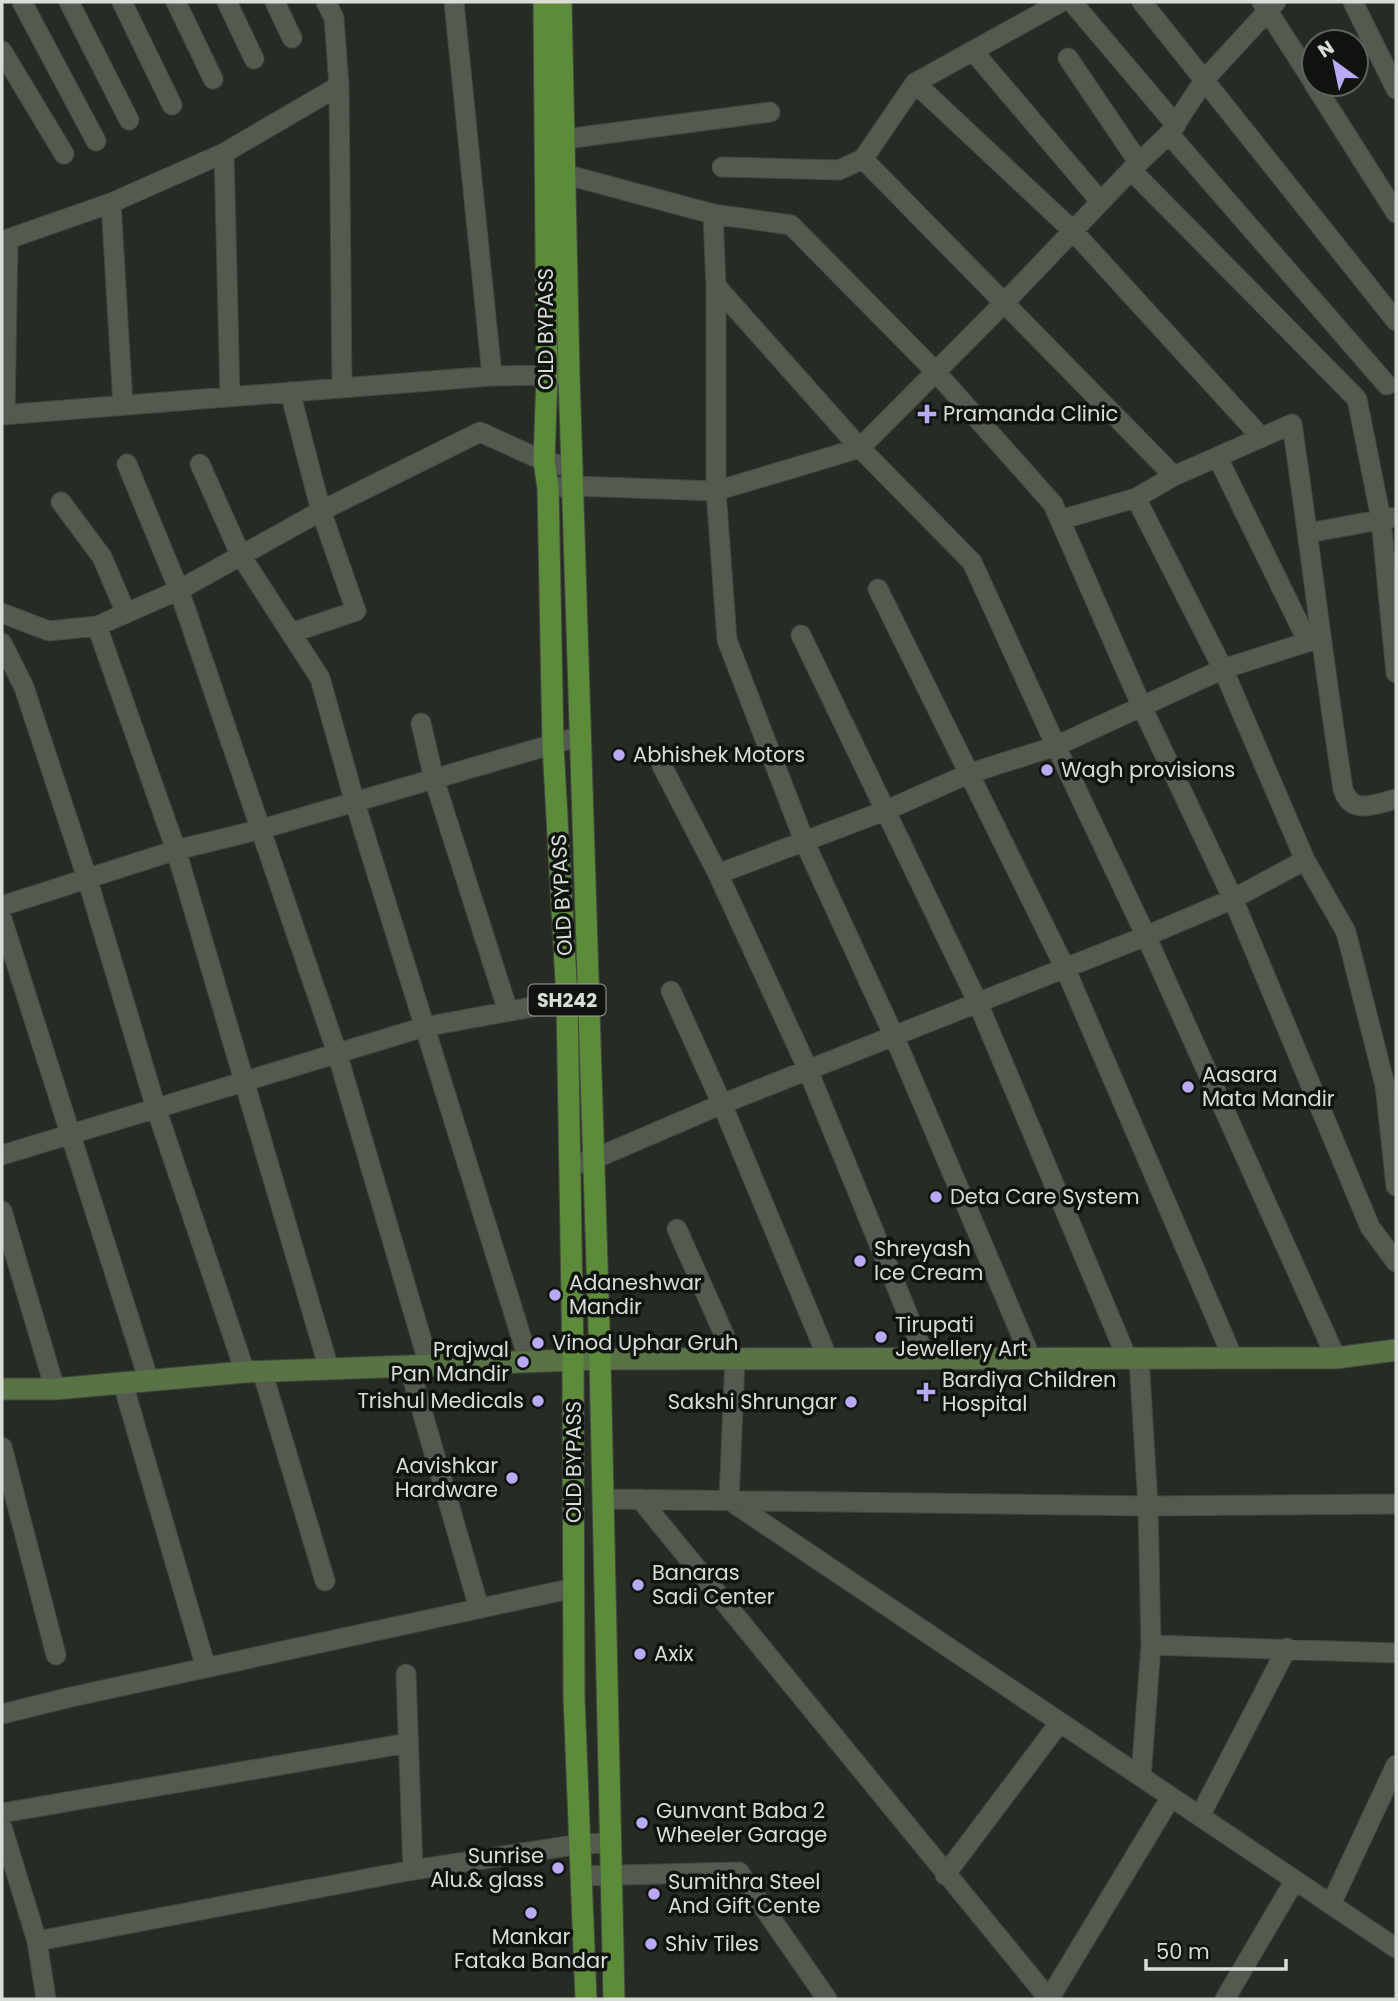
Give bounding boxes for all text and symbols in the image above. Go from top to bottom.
north arrow [1300,28,1370,98]
text: N [1313,34,1339,64]
street label: OLD BYPASS [531,268,560,390]
place label: Pramanda Clinic [943,399,1118,428]
marker: Pramanda Clinic [917,404,937,424]
place label: Abhishek Motors [633,740,805,769]
marker: Abhishek Motors [611,747,627,763]
place label: Wagh provisions [1061,755,1235,784]
marker: Wagh provisions [1039,762,1055,778]
street label: OLD BYPASS [544,833,579,957]
road number: SH242 [528,984,606,1016]
place label: Aasara Mata Mandir [1202,1060,1335,1113]
marker: Aasara Mata Mandir [1180,1079,1196,1095]
place label: Deta Care System [950,1182,1140,1211]
marker: Deta Care System [928,1189,944,1205]
place label: Shreyash Ice Cream [874,1234,983,1287]
marker: Shreyash Ice Cream [852,1253,868,1269]
place label: Adaneshwar Mandir [569,1268,702,1321]
marker: Adaneshwar Mandir [547,1287,563,1303]
place label: Tirupati Jewellery Art [895,1310,1028,1363]
place label: Vinod Uphar Gruh [552,1328,739,1357]
marker: Tirupati Jewellery Art [873,1329,889,1345]
place label: Prajwal Pan Mandir [391,1335,509,1388]
marker: Vinod Uphar Gruh [530,1335,546,1351]
marker: Prajwal Pan Mandir [515,1354,531,1370]
place label: Bardiya Children Hospital [942,1365,1116,1418]
marker: Bardiya Children Hospital [916,1382,936,1402]
place label: Trishul Medicals [357,1386,524,1415]
place label: Sakshi Shrungar [668,1387,837,1416]
marker: Trishul Medicals [530,1393,546,1409]
marker: Sakshi Shrungar [843,1394,859,1410]
street label: OLD BYPASS [559,1401,588,1523]
place label: Aavishkar Hardware [395,1451,498,1504]
marker: Aavishkar Hardware [504,1470,520,1486]
place label: Banaras Sadi Center [652,1558,775,1611]
marker: Banaras Sadi Center [630,1577,646,1593]
place label: Axix [654,1639,693,1668]
marker: Axix [632,1646,648,1662]
place label: Gunvant Baba 2 Wheeler Garage [656,1796,827,1849]
marker: Gunvant Baba 2 Wheeler Garage [634,1815,650,1831]
place label: Sunrise Alu.& glass [430,1841,544,1894]
marker: Sunrise Alu.& glass [550,1860,566,1876]
place label: Sumithra Steel And Gift Cente [668,1867,820,1920]
marker: Sumithra Steel And Gift Cente [646,1886,662,1902]
marker: Mankar Fataka Bandar [523,1905,539,1921]
place label: Mankar Fataka Bandar [454,1922,608,1975]
scale bar [1146,1927,1286,1971]
place label: Shiv Tiles [665,1929,759,1958]
marker: Shiv Tiles [643,1936,659,1952]
text: 50 m [1156,1937,1210,1966]

